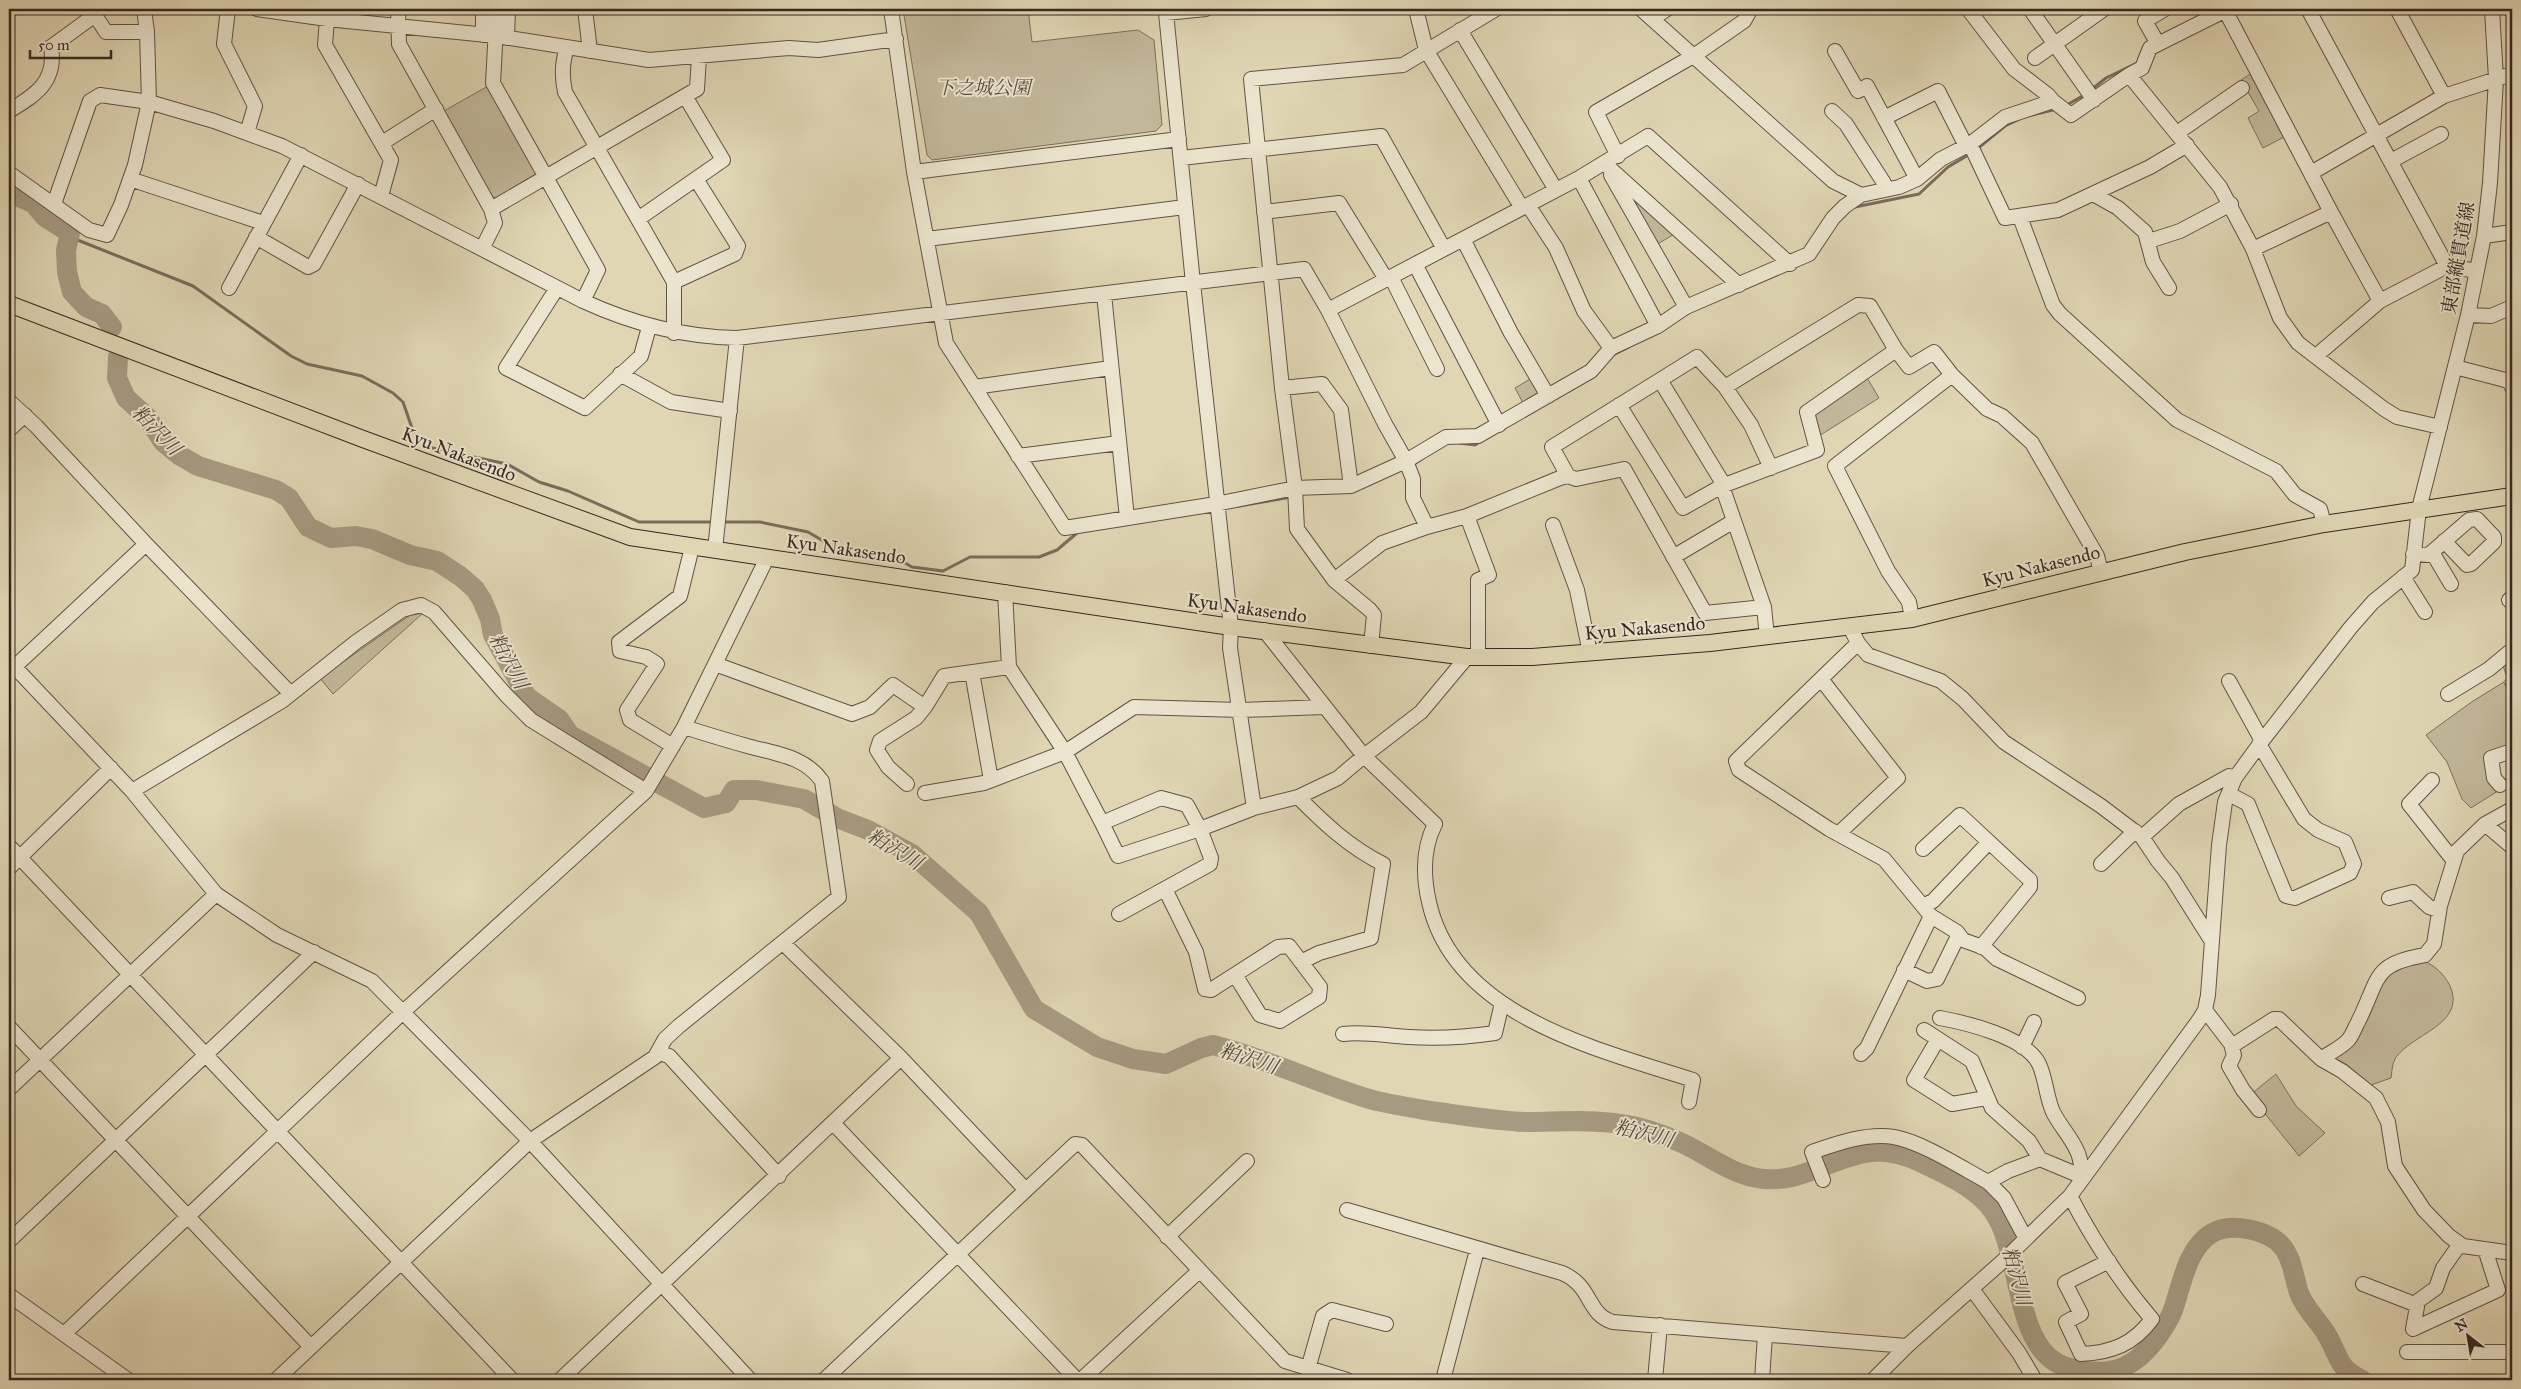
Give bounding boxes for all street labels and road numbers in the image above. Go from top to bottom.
street label: 東部縦貫道線 [2437,200,2479,316]
street label: Kyu Nakasendo [398,422,520,486]
street label: Kyu Nakasendo [785,529,908,569]
street label: Kyu Nakasendo [1980,540,2103,592]
street label: Kyu Nakasendo [1186,588,1309,628]
street label: Kyu Nakasendo [1584,611,1706,645]

